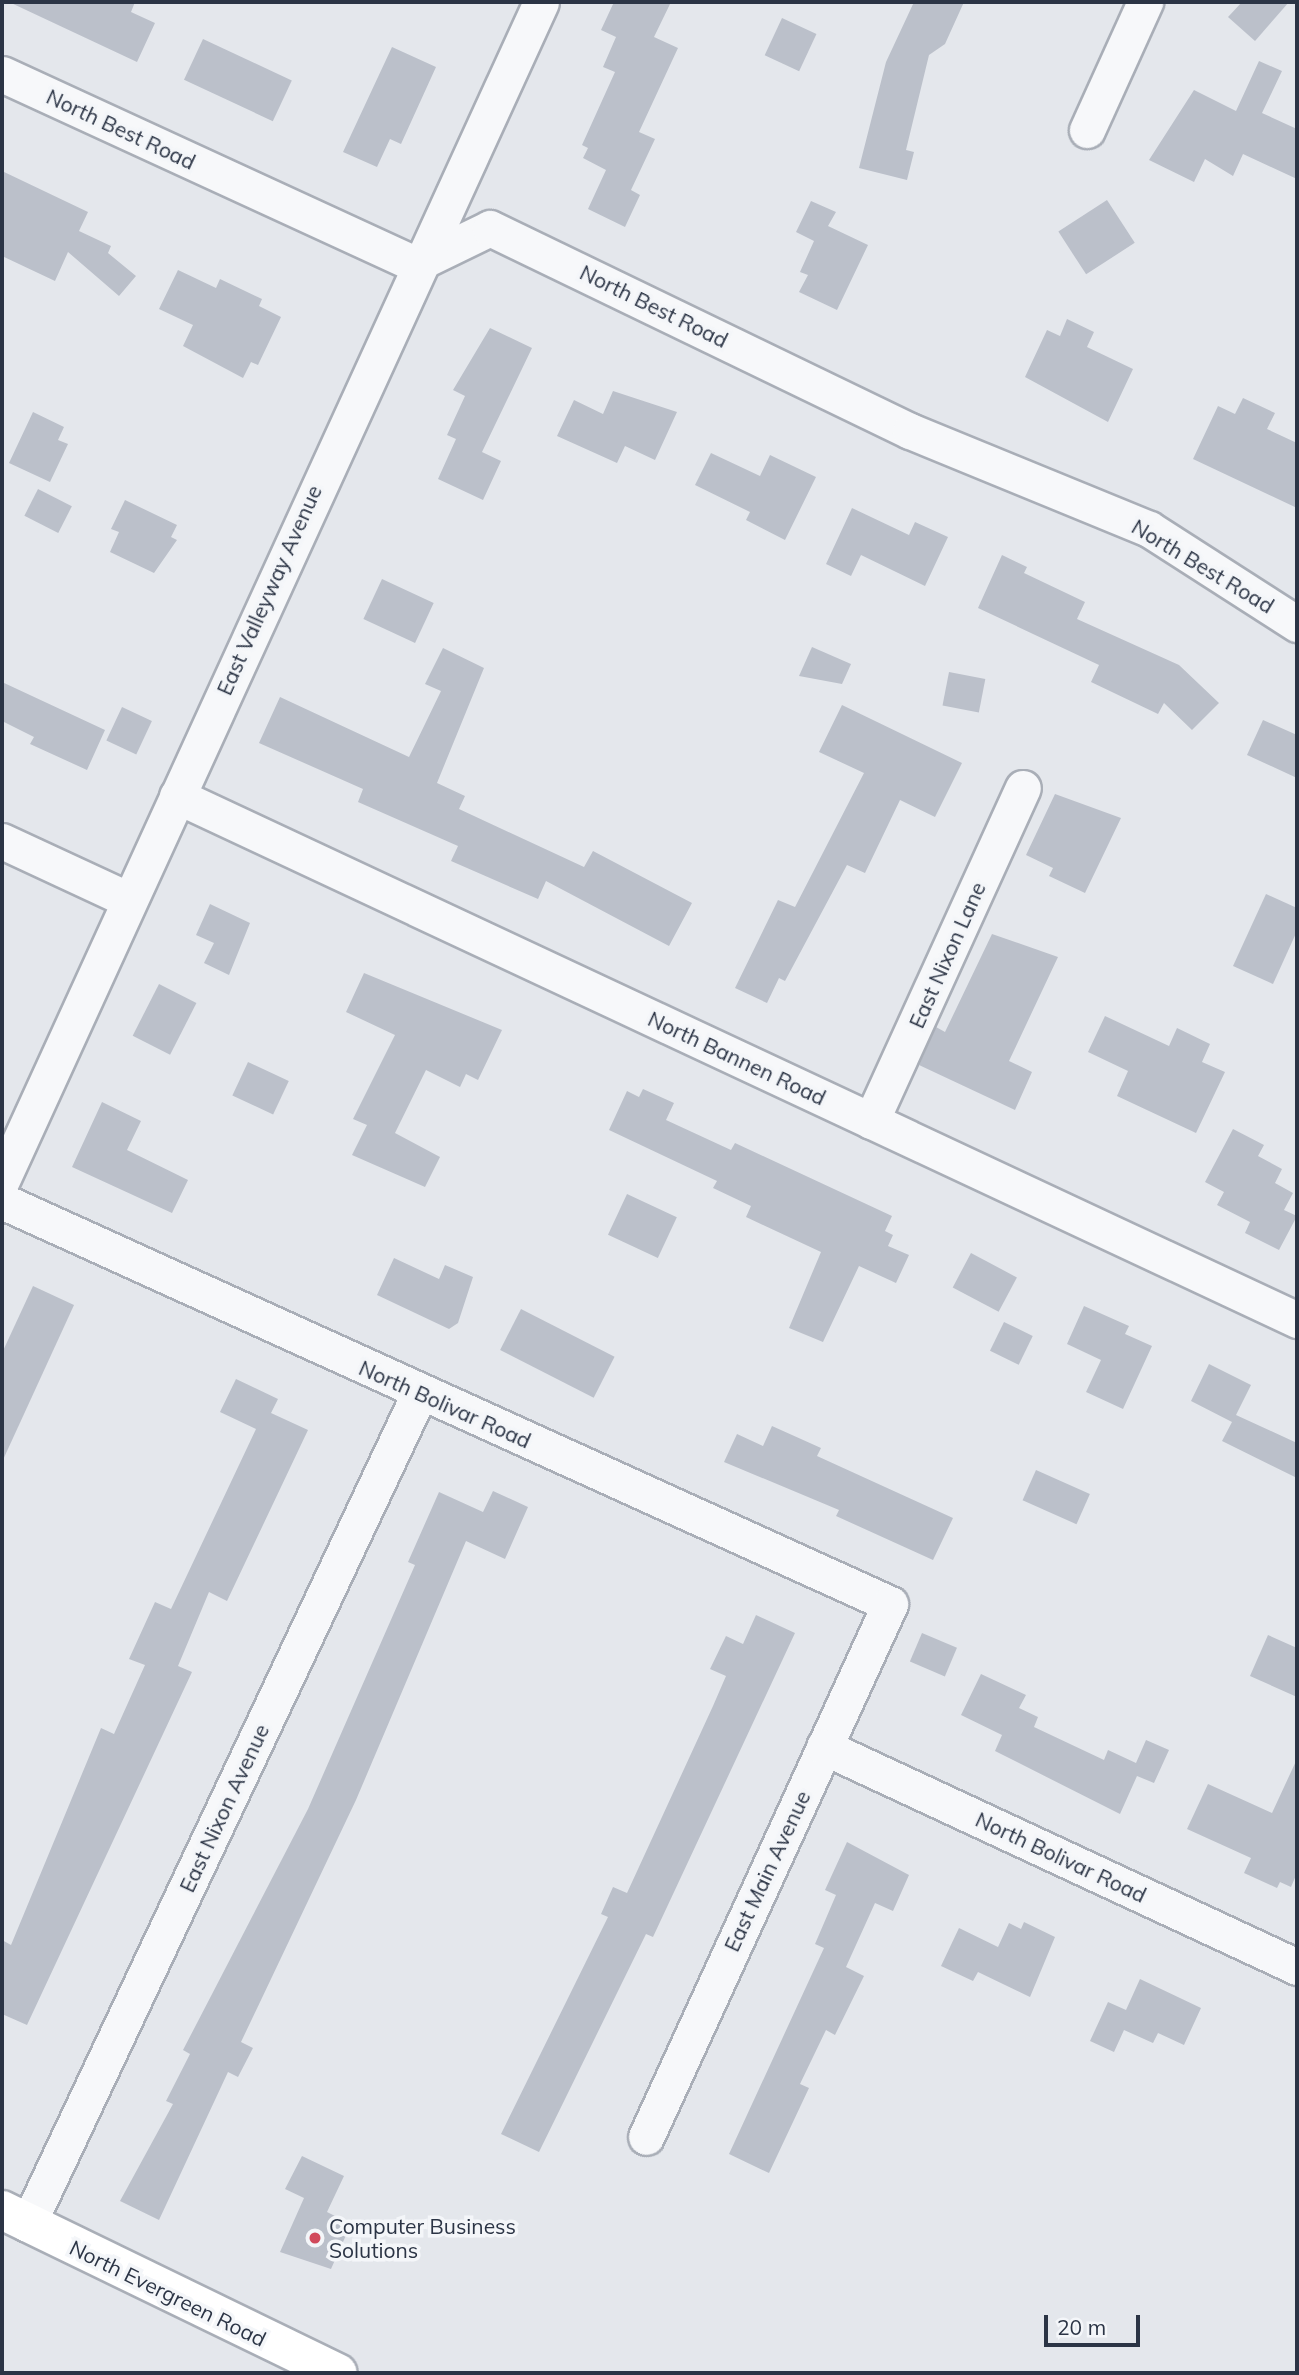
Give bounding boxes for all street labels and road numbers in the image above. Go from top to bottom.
street label: North Best Road [43,83,199,175]
street label: North Best Road [576,259,732,353]
street label: East Valleyway Avenue [211,481,327,699]
street label: North Best Road [1127,514,1279,618]
street label: East Nixon Lane [904,878,990,1032]
street label: North Bannen Road [644,1006,830,1110]
street label: North Bolivar Road [355,1355,535,1453]
street label: East Nixon Avenue [174,1720,274,1896]
street label: East Main Avenue [719,1787,815,1955]
street label: North Bolivar Road [972,1806,1150,1908]
street label: North Evergreen Road [66,2234,270,2352]

